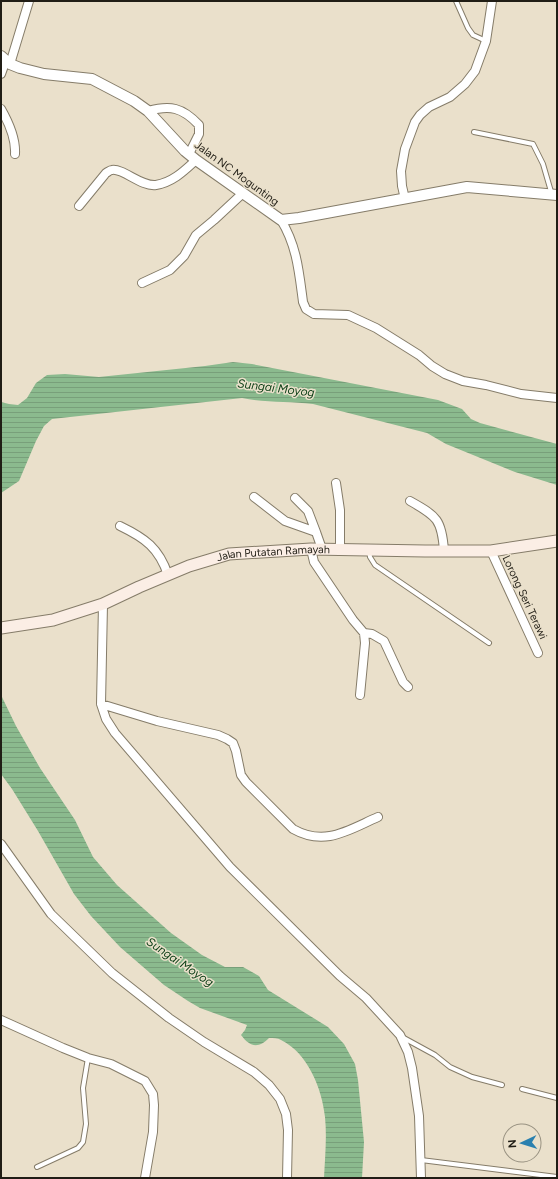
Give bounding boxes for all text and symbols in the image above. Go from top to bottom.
street label: Jalan NC Mogunting [192,138,281,208]
water label: Sungai Moyog [237,376,315,400]
street label: Jalan Putatan Ramayah [215,543,330,564]
street label: Lorong Seri Terawi [499,553,550,641]
water label: Sungai Moyog [144,934,216,990]
north arrow [502,1123,542,1163]
text: N [506,1139,519,1148]

